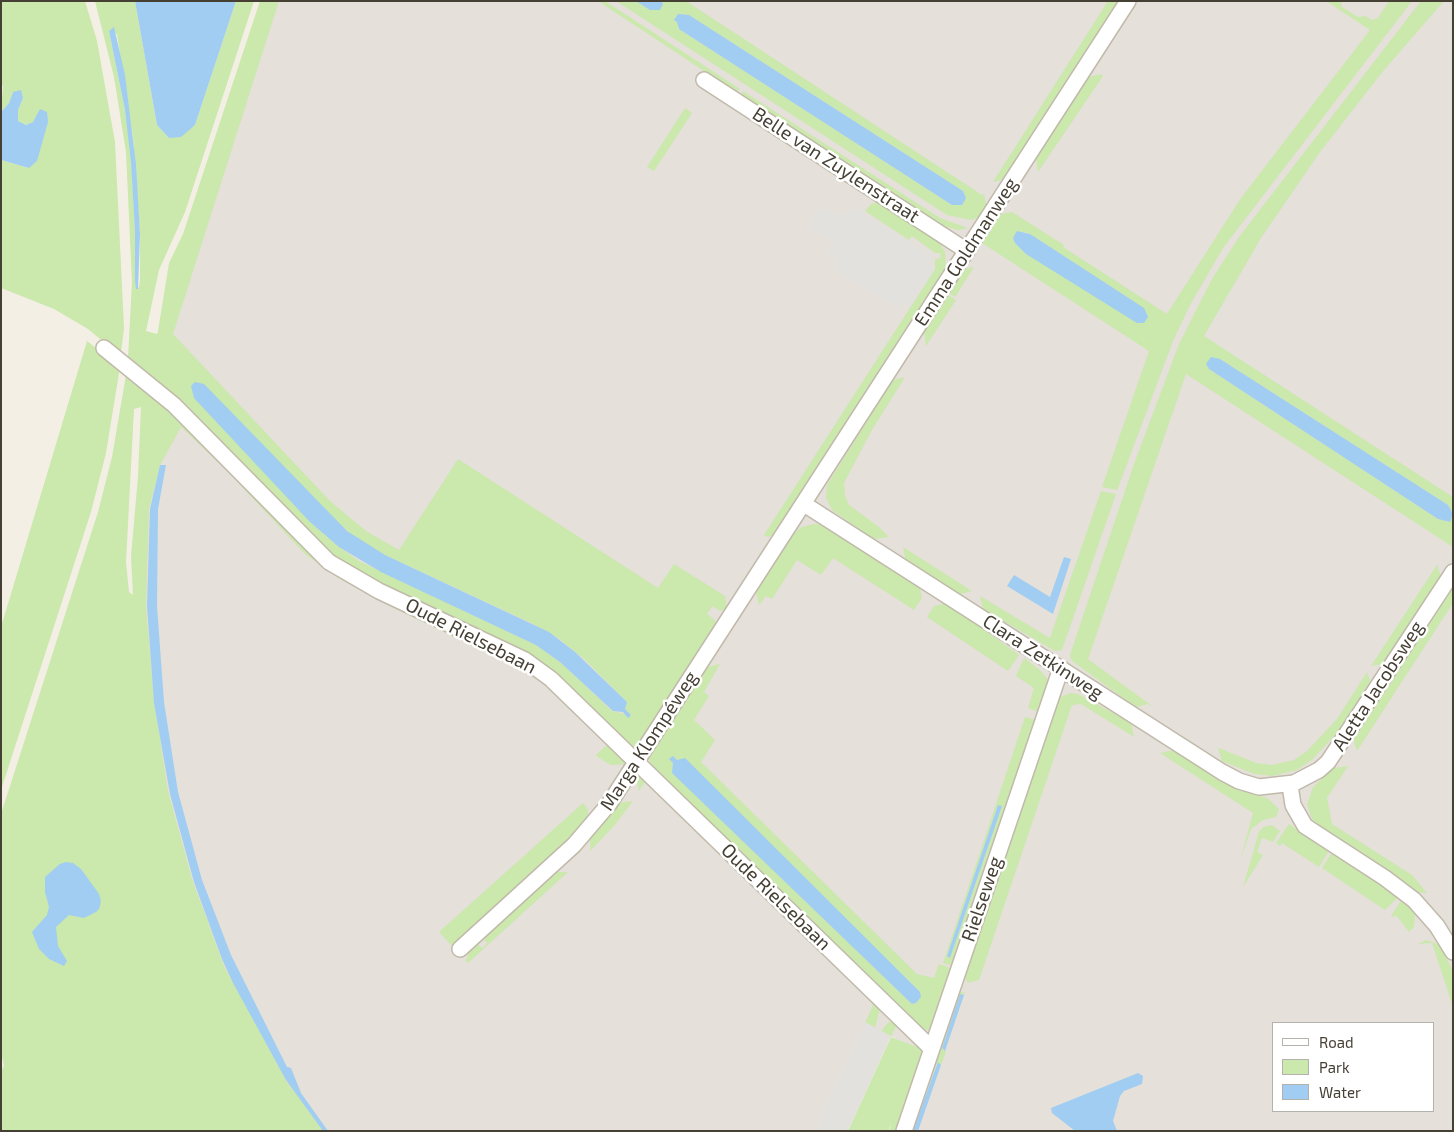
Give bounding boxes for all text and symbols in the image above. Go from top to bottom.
street label: Belle van Zuylenstraat [748,102,924,228]
street label: Emma Goldmanweg [910,174,1022,330]
street label: Oude Rielsebaan [402,593,540,679]
street label: Clara Zetkinweg [978,610,1108,704]
street label: Aletta Jacobsweg [1327,617,1429,755]
street label: Marga Klompéweg [595,667,703,815]
street label: Oude Rielsebaan [716,839,836,955]
street label: Rielseweg [957,853,1007,945]
legend [1272,1022,1434,1112]
text: Road [1319,1033,1354,1051]
text: Park [1319,1058,1350,1076]
text: Water [1319,1083,1361,1101]

